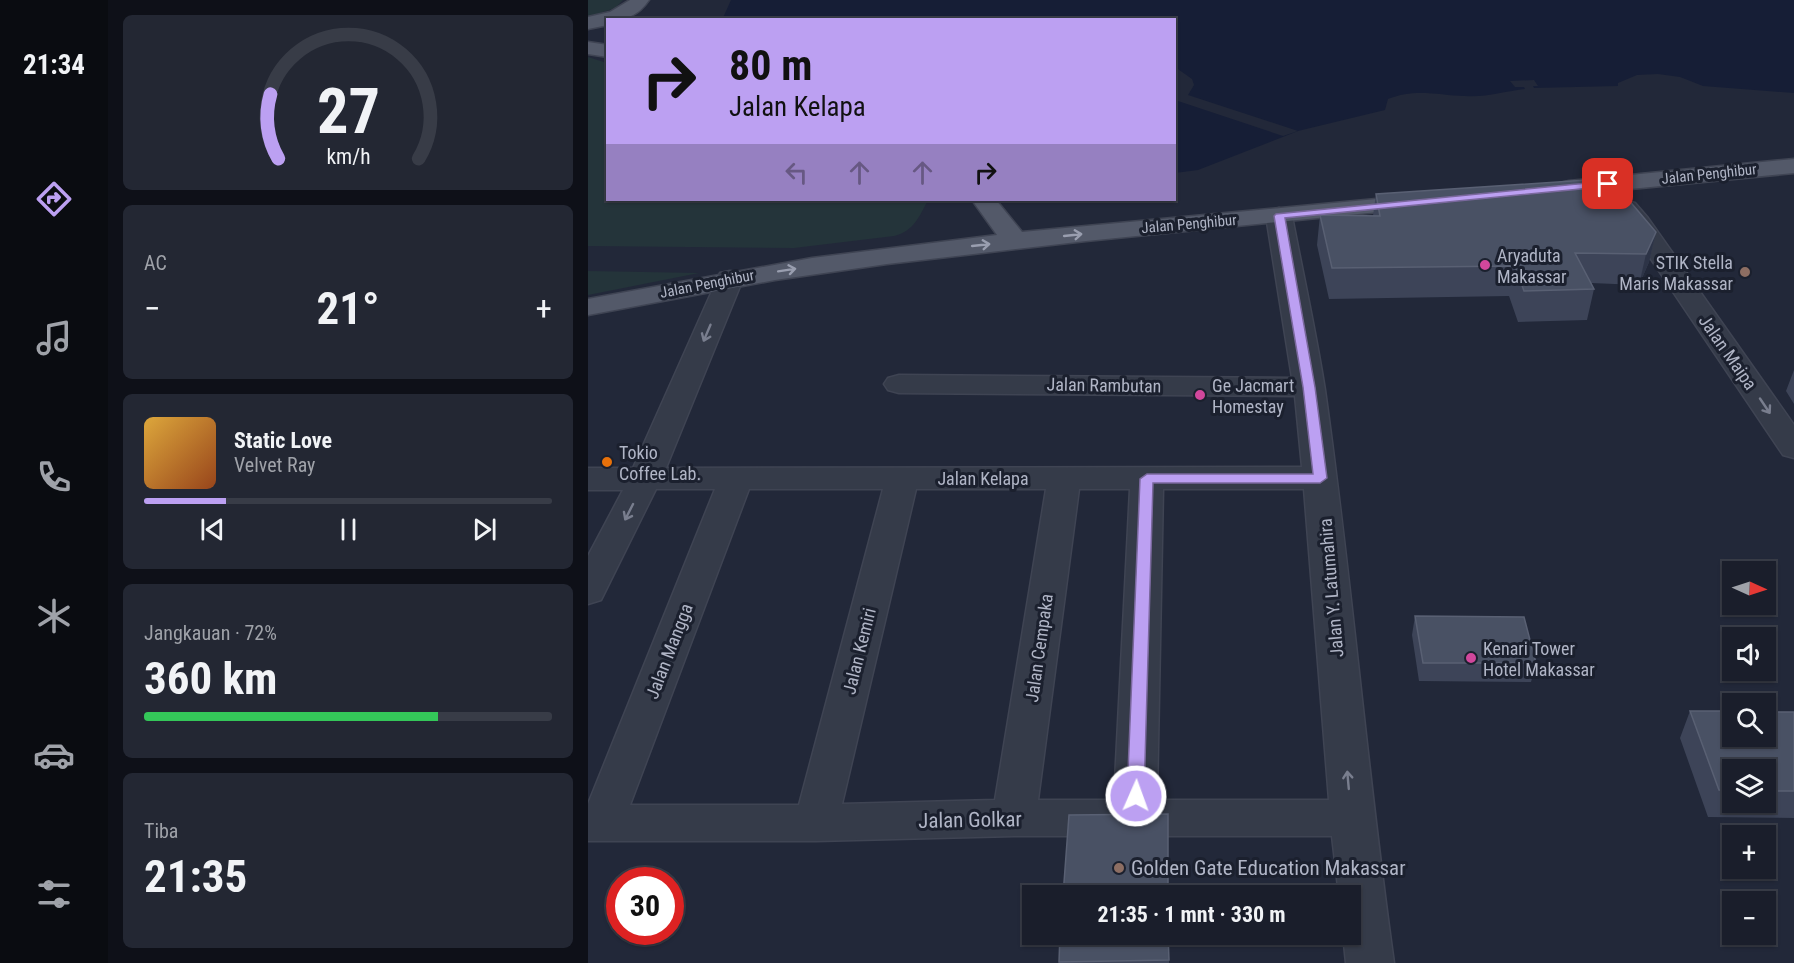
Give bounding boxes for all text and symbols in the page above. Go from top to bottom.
text: 80 m [729,41,812,90]
icon: right [630,42,708,120]
text: 21:34 [23,49,85,81]
text: 27 [316,75,380,148]
text: Jalan Kelapa [729,91,866,123]
text: km/h [326,145,370,170]
icon: left [780,156,813,189]
icon: ahead [843,156,876,189]
icon: ahead [906,156,939,189]
icon: right [969,156,1002,189]
pin [1582,158,1633,209]
street label: Jalan Penghibur [1661,160,1758,188]
icon: arrive [1591,167,1624,200]
icon: directions [33,178,75,220]
street label: Jalan Penghibur [1141,211,1238,237]
one-way arrow [1063,229,1082,240]
one-way arrow [970,239,990,250]
place label: Aryaduta Makassar [1497,245,1567,287]
text: AC [144,251,167,275]
place label: STIK Stella Maris Makassar [1619,252,1734,294]
marker: Aryaduta Makassar [1478,258,1492,272]
one-way arrow [777,264,797,275]
marker: STIK Stella Maris Makassar [1738,265,1752,279]
street label: Jalan Penghibur [658,266,756,302]
text: 21° [317,282,380,335]
text: − [144,289,161,328]
text: + [536,289,552,328]
street label: Jalan Maipa [1695,310,1761,394]
icon: music [33,317,75,359]
one-way arrow [701,324,712,342]
street label: Jalan Rambutan [1046,373,1162,397]
place label: Ge Jacmart Homestay [1212,375,1294,417]
marker: Ge Jacmart Homestay [1193,388,1207,402]
one-way arrow [1759,397,1771,414]
text: Static Love [234,428,332,453]
place label: Tokio Coffee Lab. [619,442,701,484]
text: Velvet Ray [234,453,315,477]
marker: Tokio Coffee Lab. [600,455,614,469]
icon: phone [33,456,75,498]
street label: Jalan Kelapa [937,468,1029,489]
one-way arrow [623,503,635,520]
icon: previous [196,513,229,546]
icon: pause [332,513,365,546]
icon: next [468,513,501,546]
street label: Jalan Y. Latumahira [1314,518,1348,658]
north arrow [1722,561,1776,615]
map controls [1722,561,1776,945]
street label: Jalan Cempaka [1021,592,1057,704]
icon: climate [33,595,75,637]
street label: Jalan Mangga [641,600,697,702]
street label: Jalan Kemiri [838,606,880,696]
text: Jangkauan · 72% [144,621,277,645]
button: sound [1722,627,1776,681]
place label: Kenari Tower Hotel Makassar [1483,638,1595,680]
marker: Kenari Tower Hotel Makassar [1464,651,1478,665]
text: 360 km [144,652,277,705]
button: search [1722,693,1776,747]
icon: car [33,734,75,776]
button: layers [1722,759,1776,813]
position arrow [1104,764,1168,828]
one-way arrow [1342,770,1353,790]
street label: Jalan Golkar [918,807,1022,833]
text: Tiba [144,819,178,843]
button: + [1722,825,1776,879]
text: 21:35 [144,850,247,903]
place label: Golden Gate Education Makassar [1131,856,1406,880]
marker: Golden Gate Education Makassar [1112,861,1126,875]
speed limit sign: 30 [606,867,684,945]
icon: filters [33,873,75,915]
button: − [1722,891,1776,945]
text: 21:35 · 1 mnt · 330 m [1097,902,1286,927]

